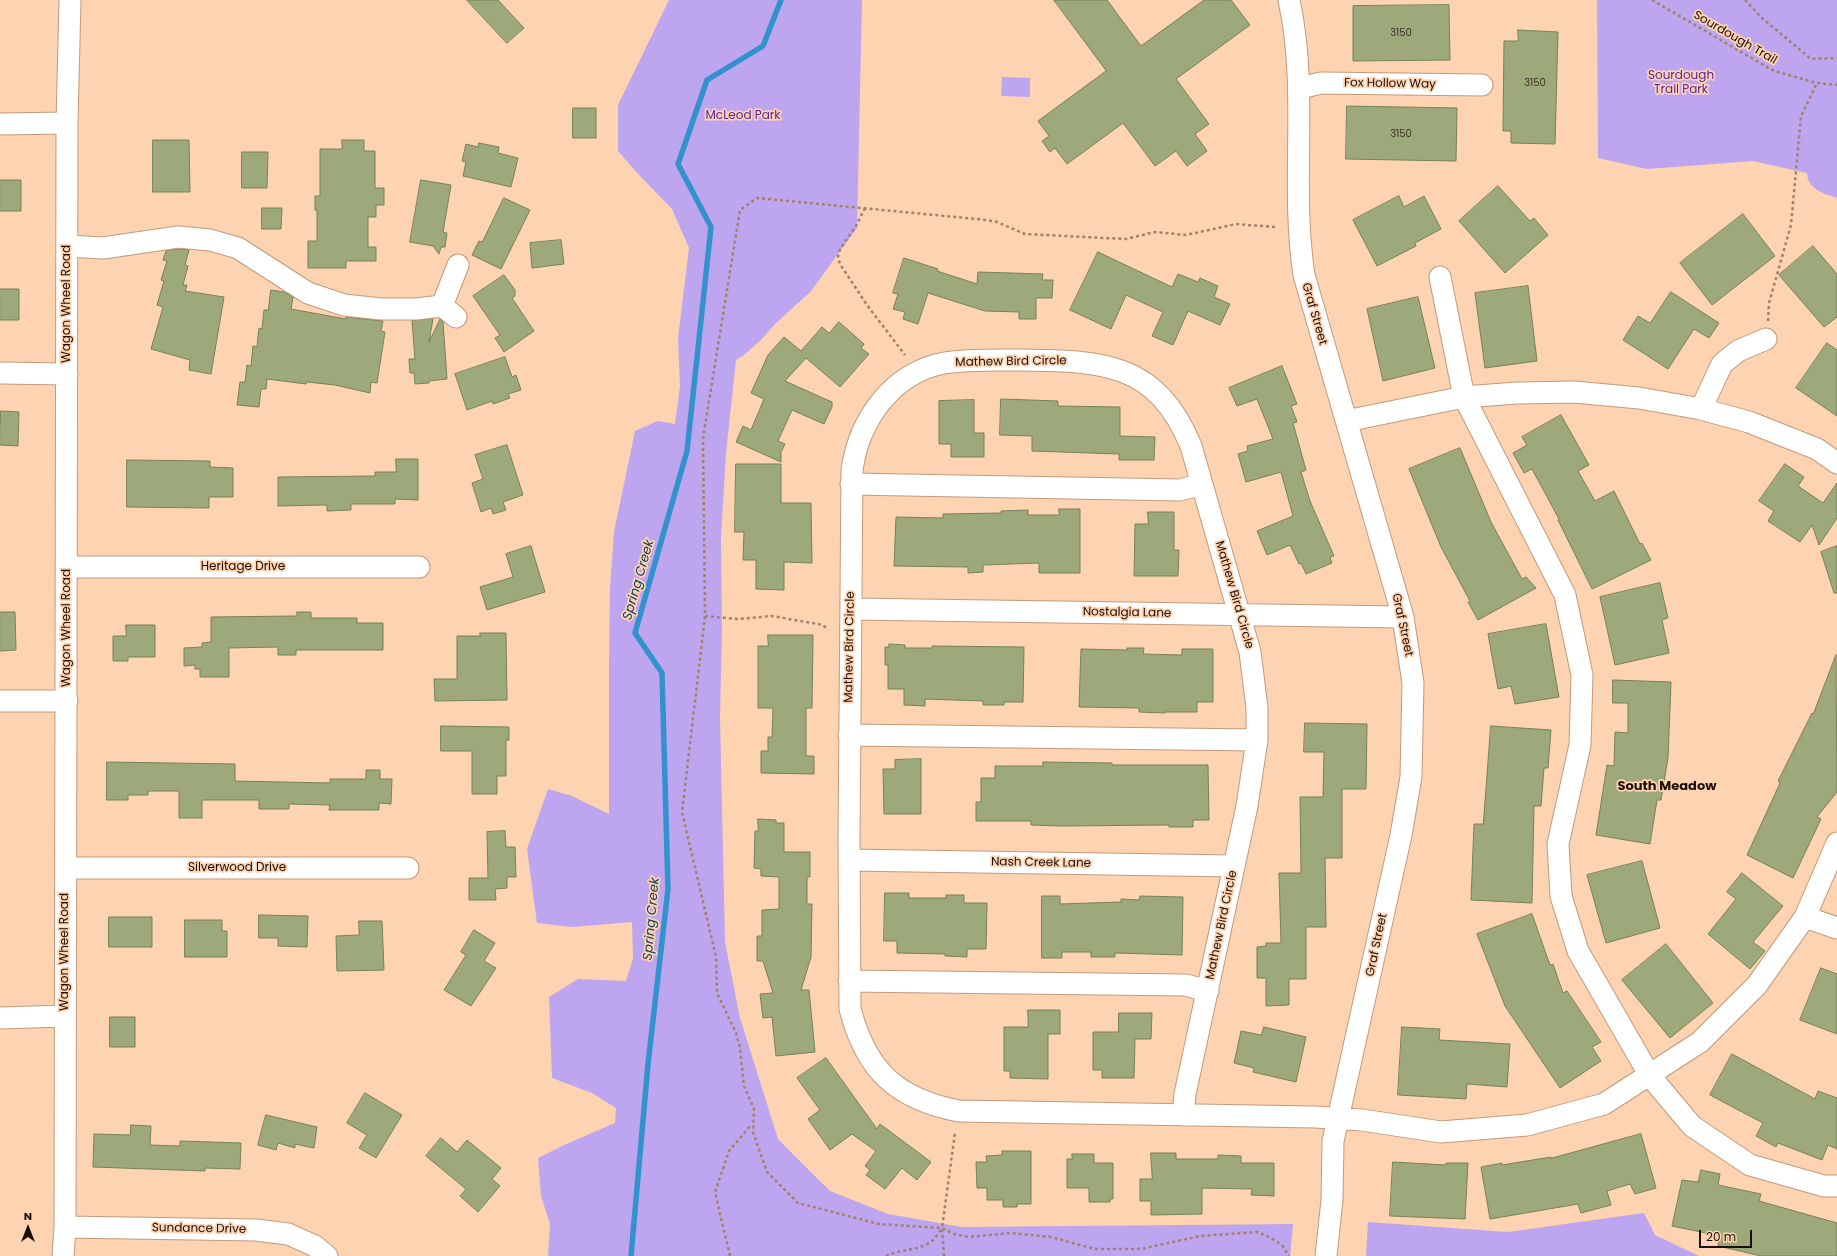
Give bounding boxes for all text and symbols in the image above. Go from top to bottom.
street label: Sourdough Trail [1691,8,1779,68]
house number: 3150 [1390,27,1412,39]
park label: Sourdough Trail Park [1648,69,1714,97]
street label: Fox Hollow Way [1344,76,1436,92]
house number: 3150 [1524,77,1546,89]
park label: McLeod Park [706,109,780,123]
house number: 3150 [1390,128,1412,140]
street label: Wagon Wheel Road [60,245,74,363]
street label: Graf Street [1298,281,1330,347]
street label: Mathew Bird Circle [955,354,1067,370]
water label: Spring Creek [620,538,658,622]
street label: Mathew Bird Circle [1212,539,1256,651]
street label: Heritage Drive [201,560,285,574]
street label: Wagon Wheel Road [60,569,74,687]
street label: Mathew Bird Circle [842,591,858,703]
street label: Graf Street [1388,592,1416,658]
street label: Nostalgia Lane [1083,605,1171,621]
district label: South Meadow [1618,779,1716,795]
street label: Nash Creek Lane [991,855,1091,871]
street label: Silverwood Drive [188,861,286,875]
street label: Mathew Bird Circle [1203,869,1241,981]
water label: Spring Creek [641,877,663,961]
street label: Wagon Wheel Road [58,893,72,1011]
street label: Graf Street [1363,912,1391,978]
north arrow [8,1208,48,1248]
text: N [24,1208,32,1224]
street label: Sundance Drive [152,1221,246,1237]
scale bar [1701,1222,1754,1248]
text: 20 m [1706,1228,1736,1245]

